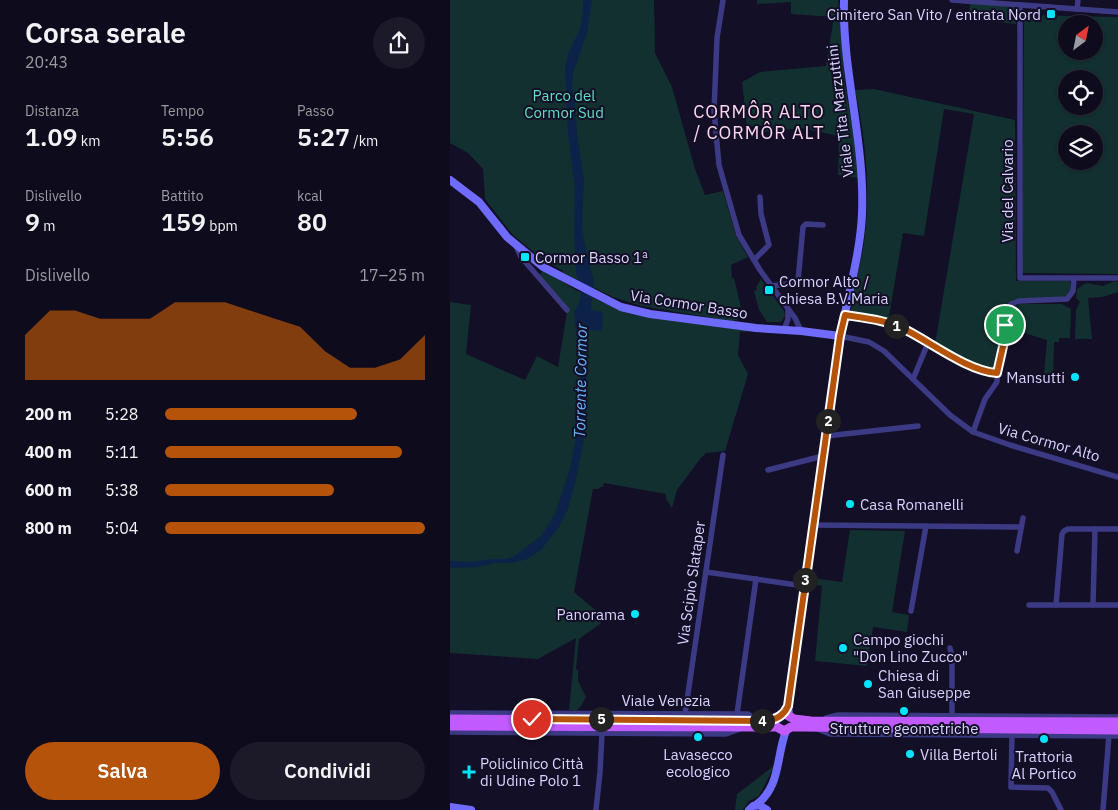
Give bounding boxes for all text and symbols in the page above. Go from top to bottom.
place label: Cimitero San Vito / entrata Nord [827,5,1041,24]
marker: Cimitero San Vito / entrata Nord [1045,8,1057,20]
text: Corsa serale [25,14,186,51]
north arrow [1058,15,1102,60]
map controls [1058,15,1103,170]
button: share [373,17,425,69]
street label: Viale Tita Marzuttini [822,44,858,178]
text: 20:43 [25,52,68,72]
button: locate [1058,70,1103,115]
park label: Parco del Cormor Sud [524,86,604,122]
district label: CORMÔR ALTO / CORMÔR ALT [693,100,825,144]
text: Distanza [25,102,79,120]
text: Tempo [161,102,204,120]
text: Passo [297,102,334,120]
text: 1.09 [25,120,77,153]
text: 5:56 [161,120,214,153]
text: 5:27 [297,120,350,153]
button: layers [1058,125,1103,170]
text: km [77,132,100,150]
text: /km [350,132,378,150]
street label: Via del Calvario [998,139,1017,243]
text: Dislivello [25,187,82,205]
text: Battito [161,187,204,205]
text: kcal [297,187,322,205]
text: 9 [25,205,40,238]
text: 159 [161,205,206,238]
text: 80 [297,205,327,238]
text: m [40,217,56,235]
text: bpm [206,217,238,235]
place label: Cormor Basso 1ª [535,248,648,267]
marker: Cormor Basso 1ª [519,251,531,263]
text: Dislivello [25,265,90,285]
text: 17–25 m [359,265,425,285]
place label: Cormor Alto / chiesa B.V.Maria [779,272,888,308]
marker: Cormor Alto / chiesa B.V.Maria [763,284,775,296]
street label: Via Cormor Basso [629,285,749,323]
pin [984,304,1026,346]
icon: arrive [991,311,1019,339]
pin: 1 [884,314,908,338]
text: 1 [892,317,901,335]
water label: Torrente Cormor [569,322,591,439]
place label: Mansutti [1006,368,1065,387]
marker: Mansutti [1069,371,1081,383]
text: 200 m [25,404,72,424]
text: 5:28 [105,404,138,424]
pin: 2 [816,408,840,434]
text: 2 [824,412,833,430]
street label: Via Cormor Alto [996,418,1102,466]
text: 400 m [25,442,72,462]
text: 5:11 [105,442,138,462]
text: 600 m [25,480,72,500]
text: 5:38 [105,480,138,500]
place label: Casa Romanelli [860,495,964,514]
marker: Casa Romanelli [844,498,856,510]
text: 800 m [25,518,72,538]
text: 5:04 [105,518,138,538]
street label: Via Scipio Slataper [673,519,709,646]
pin: 3 [792,568,818,592]
text: 3 [801,571,810,589]
place label: Panorama [557,605,625,624]
marker: Panorama [629,608,641,620]
place label: Campo giochi "Don Lino Zucco" [853,630,968,666]
marker: Campo giochi "Don Lino Zucco" [837,642,849,654]
place label: Chiesa di San Giuseppe [878,666,971,702]
marker: Chiesa di San Giuseppe [862,678,874,690]
street label: Viale Venezia [621,691,711,710]
pin [511,698,553,740]
icon: check [518,705,546,733]
marker: Strutture geometriche [898,705,910,717]
pin: 5 [588,706,614,732]
pin: 4 [750,708,774,734]
text: 5 [597,710,606,728]
text: 4 [758,712,767,730]
place label: Strutture geometriche [830,719,978,738]
marker: Lavasecco ecologico [692,731,704,743]
marker: Trattoria Al Portico [1038,733,1050,745]
button: Salva [25,742,220,800]
button: Condividi [230,742,425,800]
place label: Lavasecco ecologico [663,745,733,781]
place label: Villa Bertoli [920,745,998,764]
place label: Trattoria Al Portico [1012,747,1076,783]
marker: Villa Bertoli [904,748,916,760]
place label: Policlinico Città di Udine Polo 1 [480,754,584,790]
marker: Policlinico Città di Udine Polo 1 [462,765,476,779]

